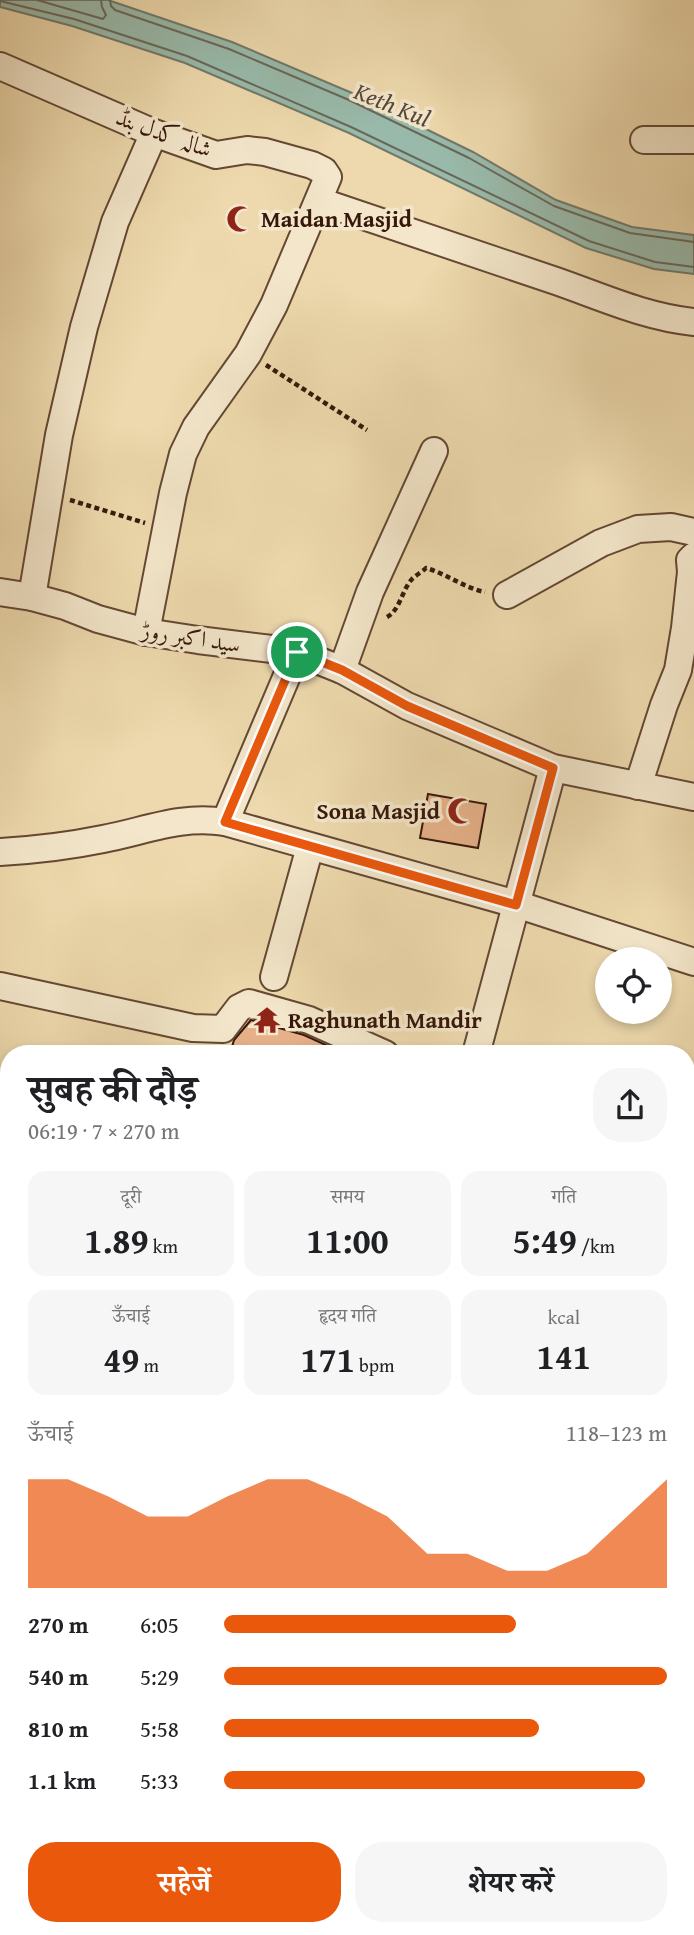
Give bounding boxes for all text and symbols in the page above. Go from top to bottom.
water label: Keth Kul [348,73,435,136]
street label: شالہ کدل بنڈ [112,100,217,165]
place label: Maidan Masjid [261,202,413,235]
mosque icon: Maidan Masjid [225,204,255,234]
street label: سید اکبر روڑ [137,612,243,661]
pin [267,622,327,682]
icon: arrive [278,633,316,671]
place label: Sona Masjid [317,794,441,827]
mosque icon: Sona Masjid [446,796,476,826]
map controls [595,947,672,1024]
button: locate [595,947,672,1024]
place label: Raghunath Mandir [288,1003,482,1036]
temple icon: Raghunath Mandir [252,1005,282,1035]
text: सुबह की दौड़ [28,1060,197,1116]
button: share [593,1068,667,1142]
text: 06:19 · 7 × 270 m [28,1114,180,1147]
text: दूरी [121,1182,141,1210]
text: समय [331,1182,364,1210]
text: गति [551,1182,576,1210]
text: 1.89 [84,1215,149,1266]
text: 11:00 [306,1215,389,1266]
text: 5:49 [513,1215,577,1266]
text: km [149,1232,178,1260]
text: /km [577,1232,615,1260]
text: ऊँचाई [112,1301,150,1329]
text: हृदय गति [319,1301,376,1329]
text: kcal [548,1303,580,1331]
text: 141 [537,1331,591,1382]
text: 49 [103,1334,139,1385]
text: 171 [300,1334,355,1385]
text: m [139,1351,159,1379]
text: bpm [355,1351,395,1379]
text: ऊँचाई [28,1416,73,1449]
text: 118–123 m [566,1416,667,1449]
text: 270 m [28,1608,89,1641]
text: 6:05 [140,1608,179,1641]
text: 540 m [28,1660,89,1693]
text: 5:29 [140,1660,179,1693]
text: 810 m [28,1712,89,1745]
text: 5:58 [140,1712,179,1745]
text: 1.1 km [28,1764,96,1797]
text: 5:33 [140,1764,179,1797]
button: सहेजें [28,1842,341,1922]
button: शेयर करें [355,1842,667,1922]

